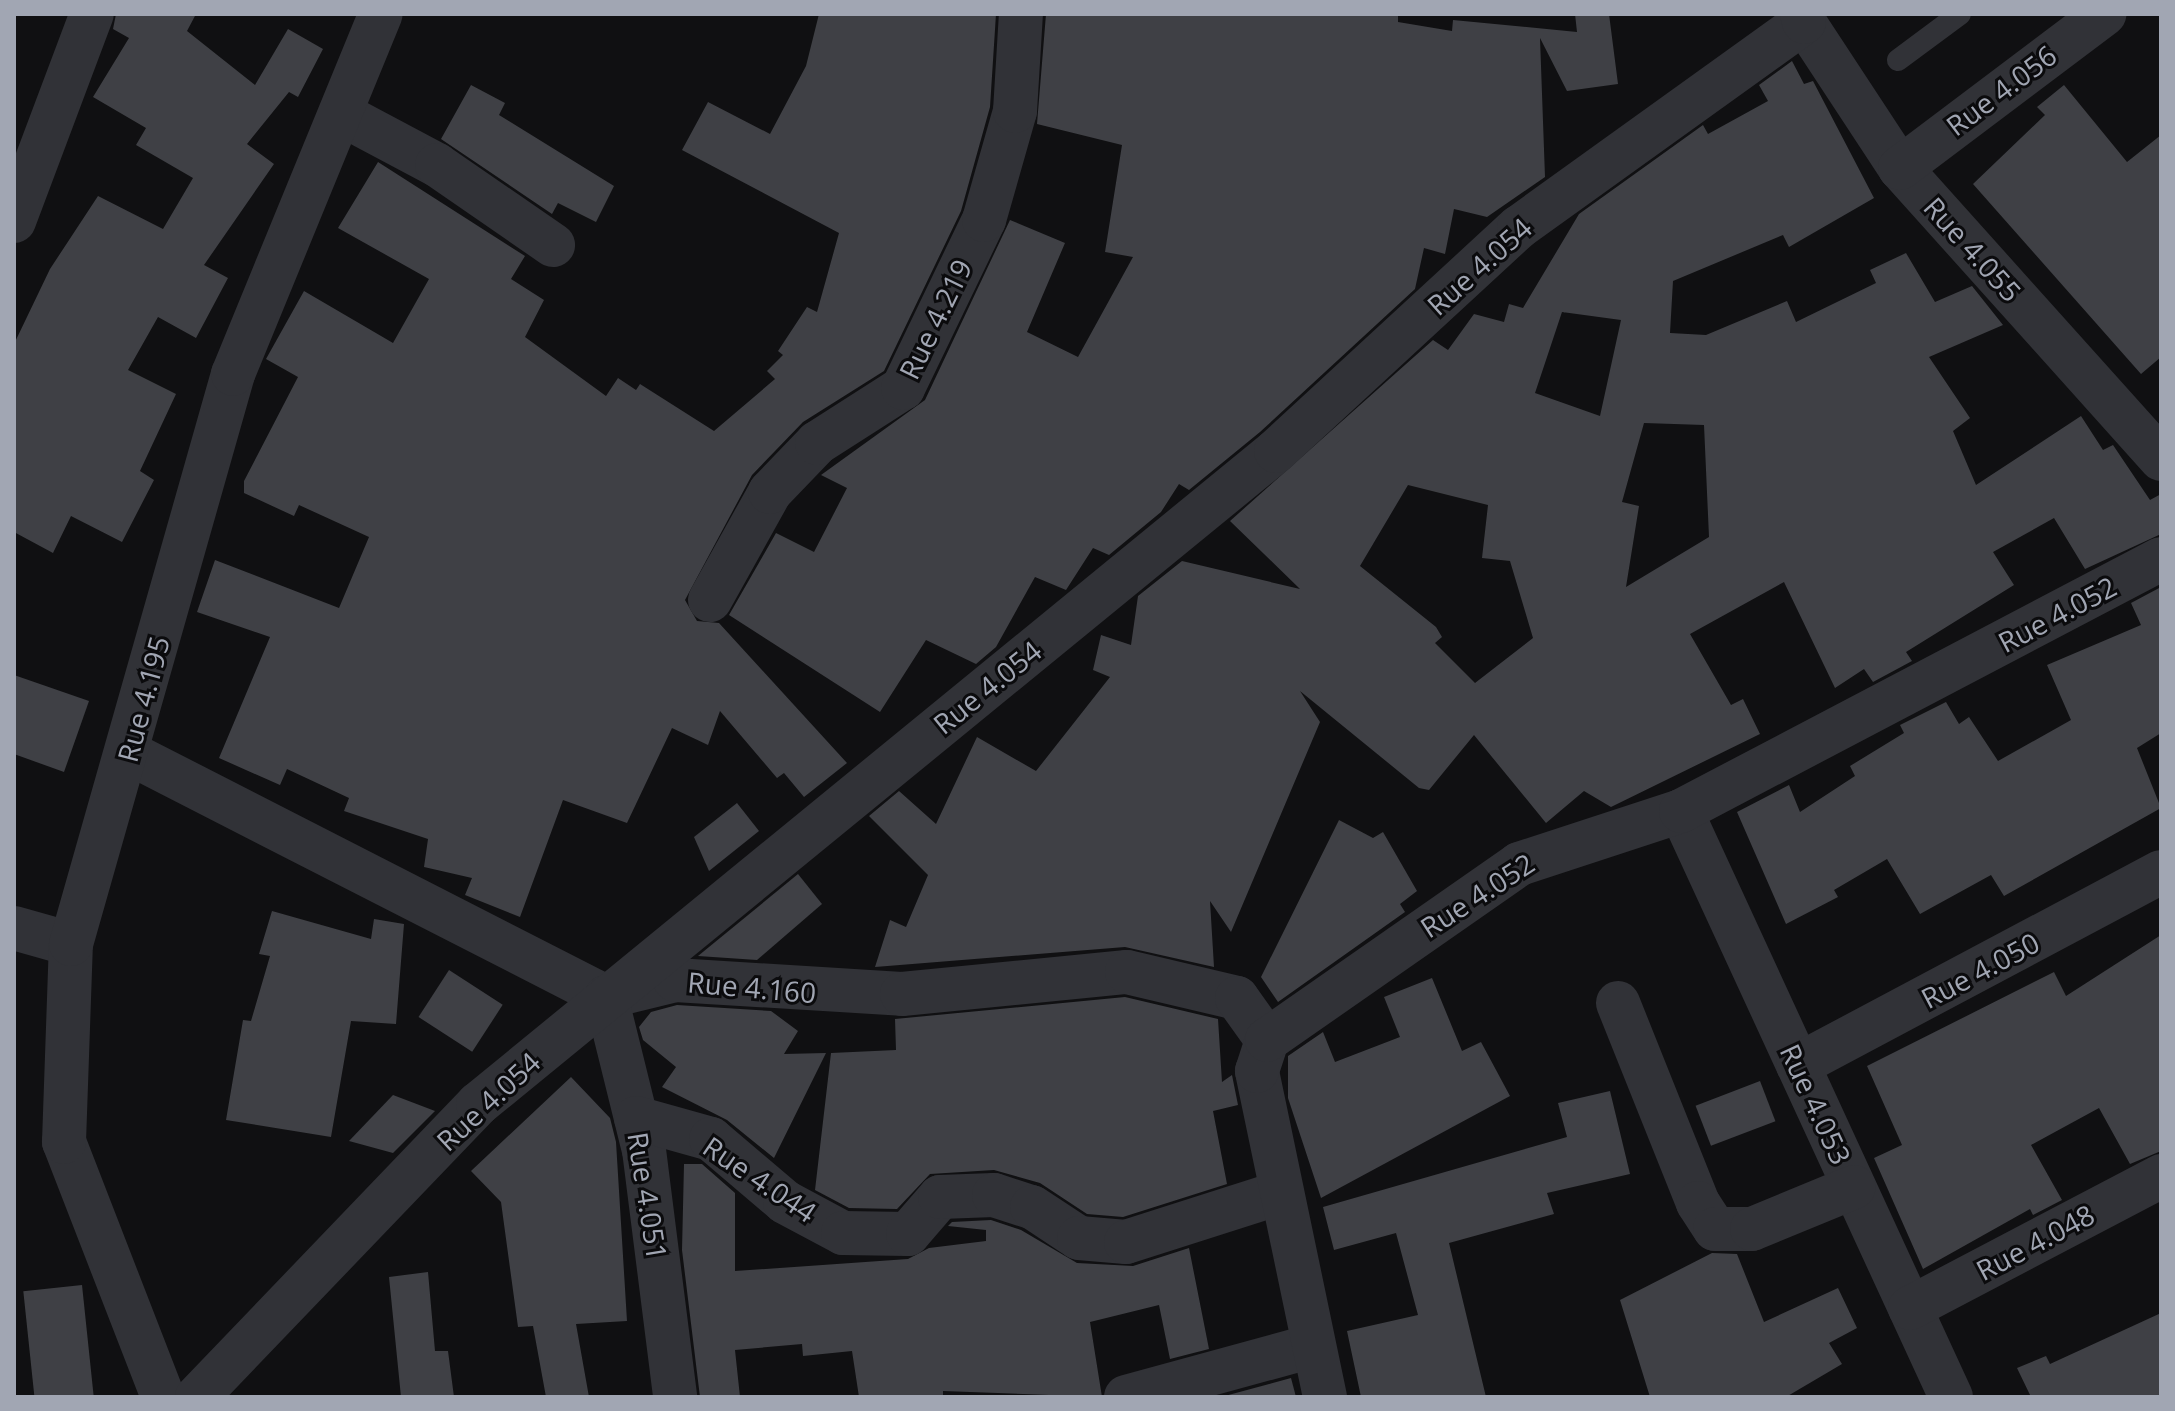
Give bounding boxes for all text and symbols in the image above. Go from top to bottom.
street label: Rue 4.056 [1939,38,2063,142]
street label: Rue 4.055 [1917,190,2029,308]
street label: Rue 4.054 [1420,210,1538,322]
street label: Rue 4.219 [892,254,978,384]
street label: Rue 4.052 [1992,569,2122,659]
street label: Rue 4.195 [110,632,176,766]
street label: Rue 4.054 [926,633,1048,741]
street label: Rue 4.052 [1414,846,1540,944]
street label: Rue 4.050 [1915,925,2045,1015]
street label: Rue 4.160 [686,965,818,1009]
street label: Rue 4.053 [1774,1039,1858,1169]
street label: Rue 4.054 [429,1045,547,1157]
street label: Rue 4.044 [697,1129,823,1229]
street label: Rue 4.051 [621,1130,675,1262]
street label: Rue 4.048 [1970,1197,2100,1287]

